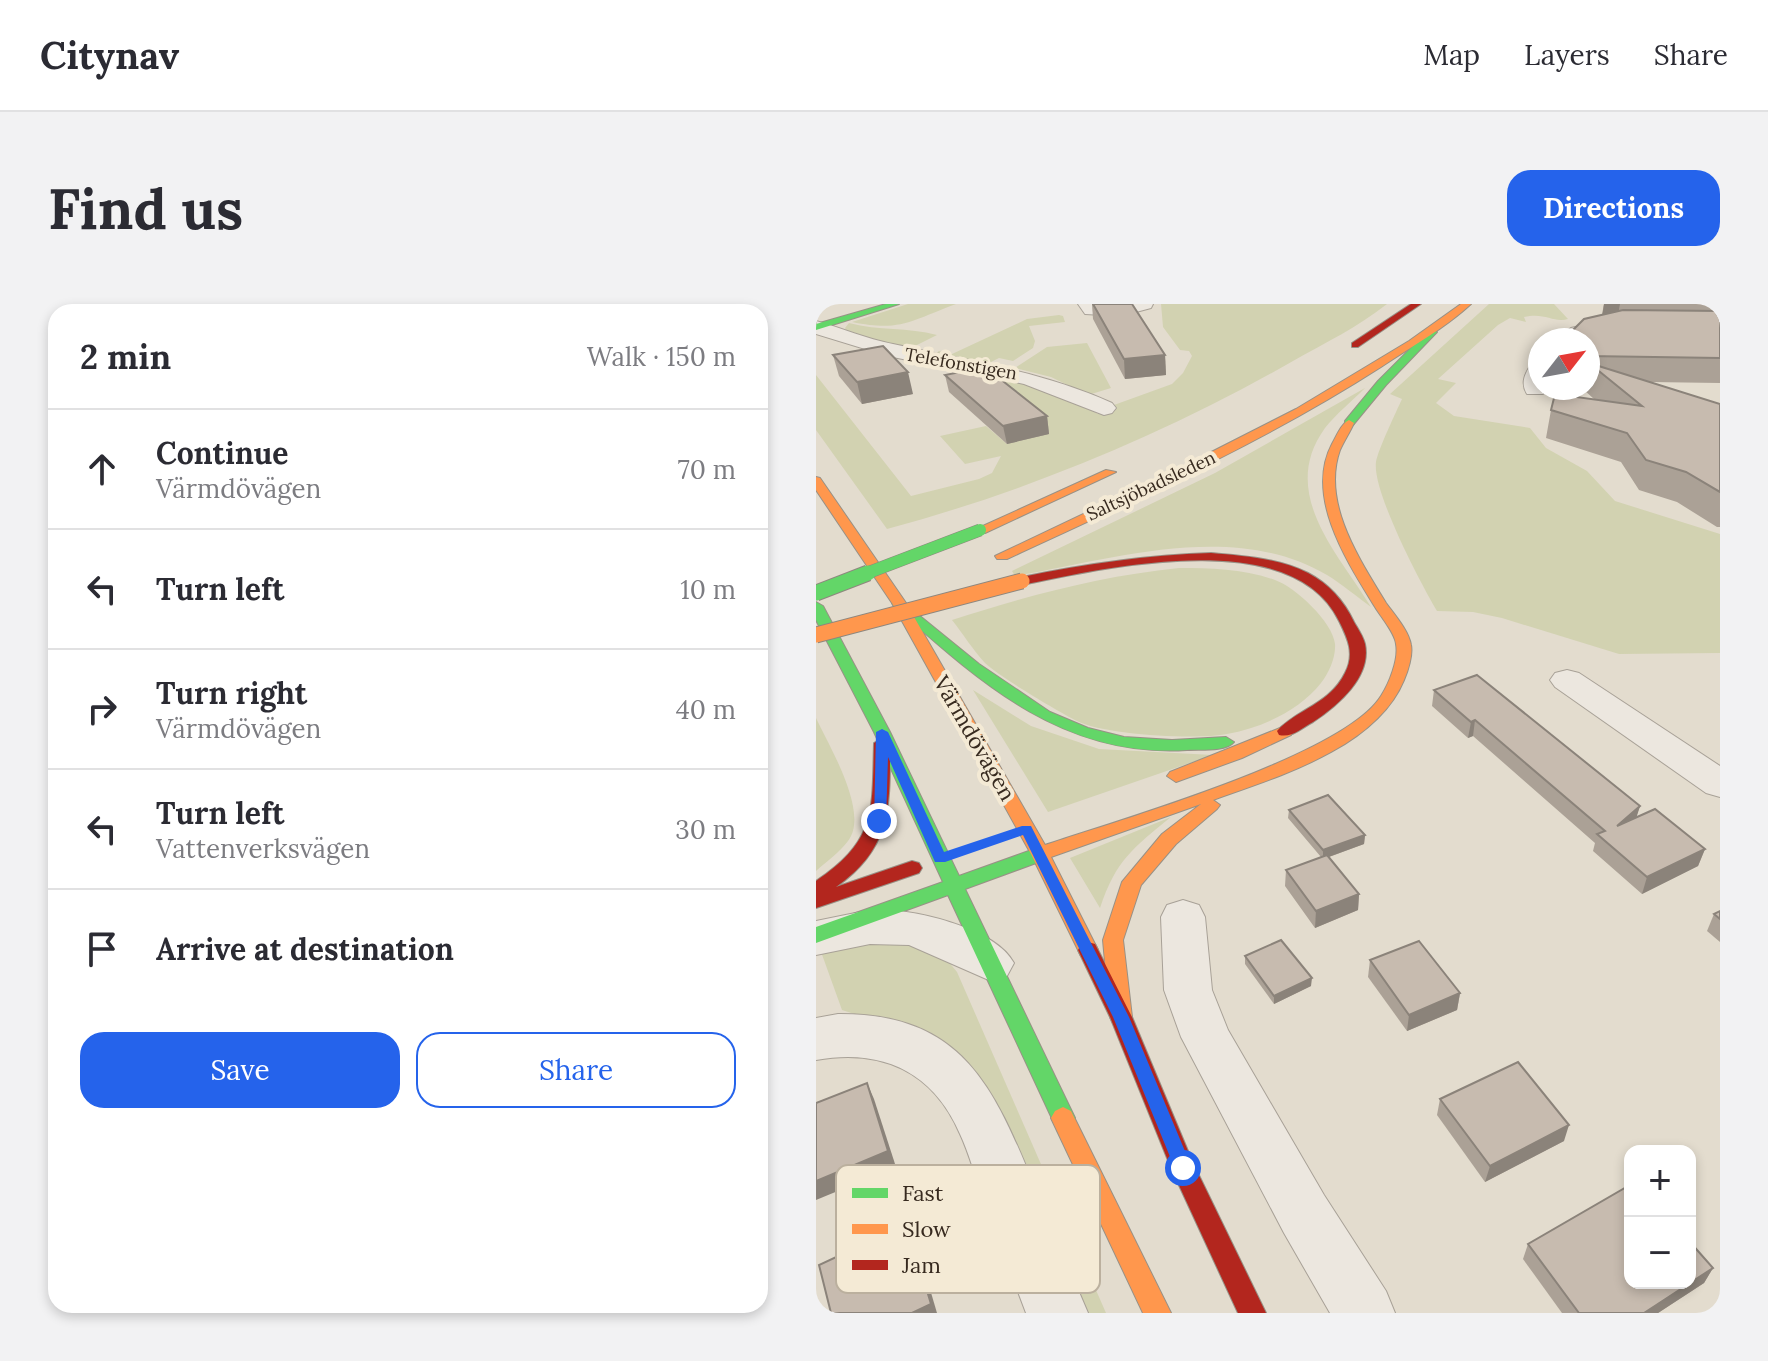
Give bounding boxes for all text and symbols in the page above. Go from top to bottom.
text: Citynav [40,31,179,79]
text: Map [1423,37,1480,73]
text: Layers [1524,37,1610,73]
text: Share [1654,37,1728,73]
button: Directions [1507,170,1720,246]
text: Find us [48,173,243,244]
north arrow [1528,328,1600,400]
text: 2 min [80,335,171,378]
text: Walk · 150 m [587,340,736,373]
street label: Telefonstigen [903,342,1019,385]
text: Continue [156,434,288,472]
street label: Saltsjöbadsleden [1083,446,1219,526]
icon: ahead [80,447,124,491]
text: 70 m [678,453,736,486]
text: Värmdövägen [156,472,321,505]
icon: left [80,567,124,611]
text: Turn left [156,570,284,608]
text: 10 m [680,573,736,606]
street label: Värmdövägen [927,670,1022,806]
text: Turn right [156,674,307,712]
icon: right [80,687,124,731]
text: 40 m [676,693,736,726]
text: Värmdövägen [156,712,321,745]
text: Turn left [156,794,284,832]
route end [861,803,897,839]
icon: left [80,807,124,851]
text: 30 m [675,813,736,846]
text: Vattenverksvägen [156,832,370,865]
icon: arrive [80,927,124,971]
text: Arrive at destination [156,930,454,968]
button: Save [80,1032,400,1108]
button: Share [416,1032,736,1108]
map controls [1624,1145,1696,1289]
button: + [1624,1145,1696,1217]
route start [1165,1150,1201,1186]
legend [836,1165,1100,1293]
text: Fast [902,1179,944,1207]
text: Slow [902,1215,951,1243]
button: − [1624,1217,1696,1289]
text: Jam [901,1251,941,1279]

